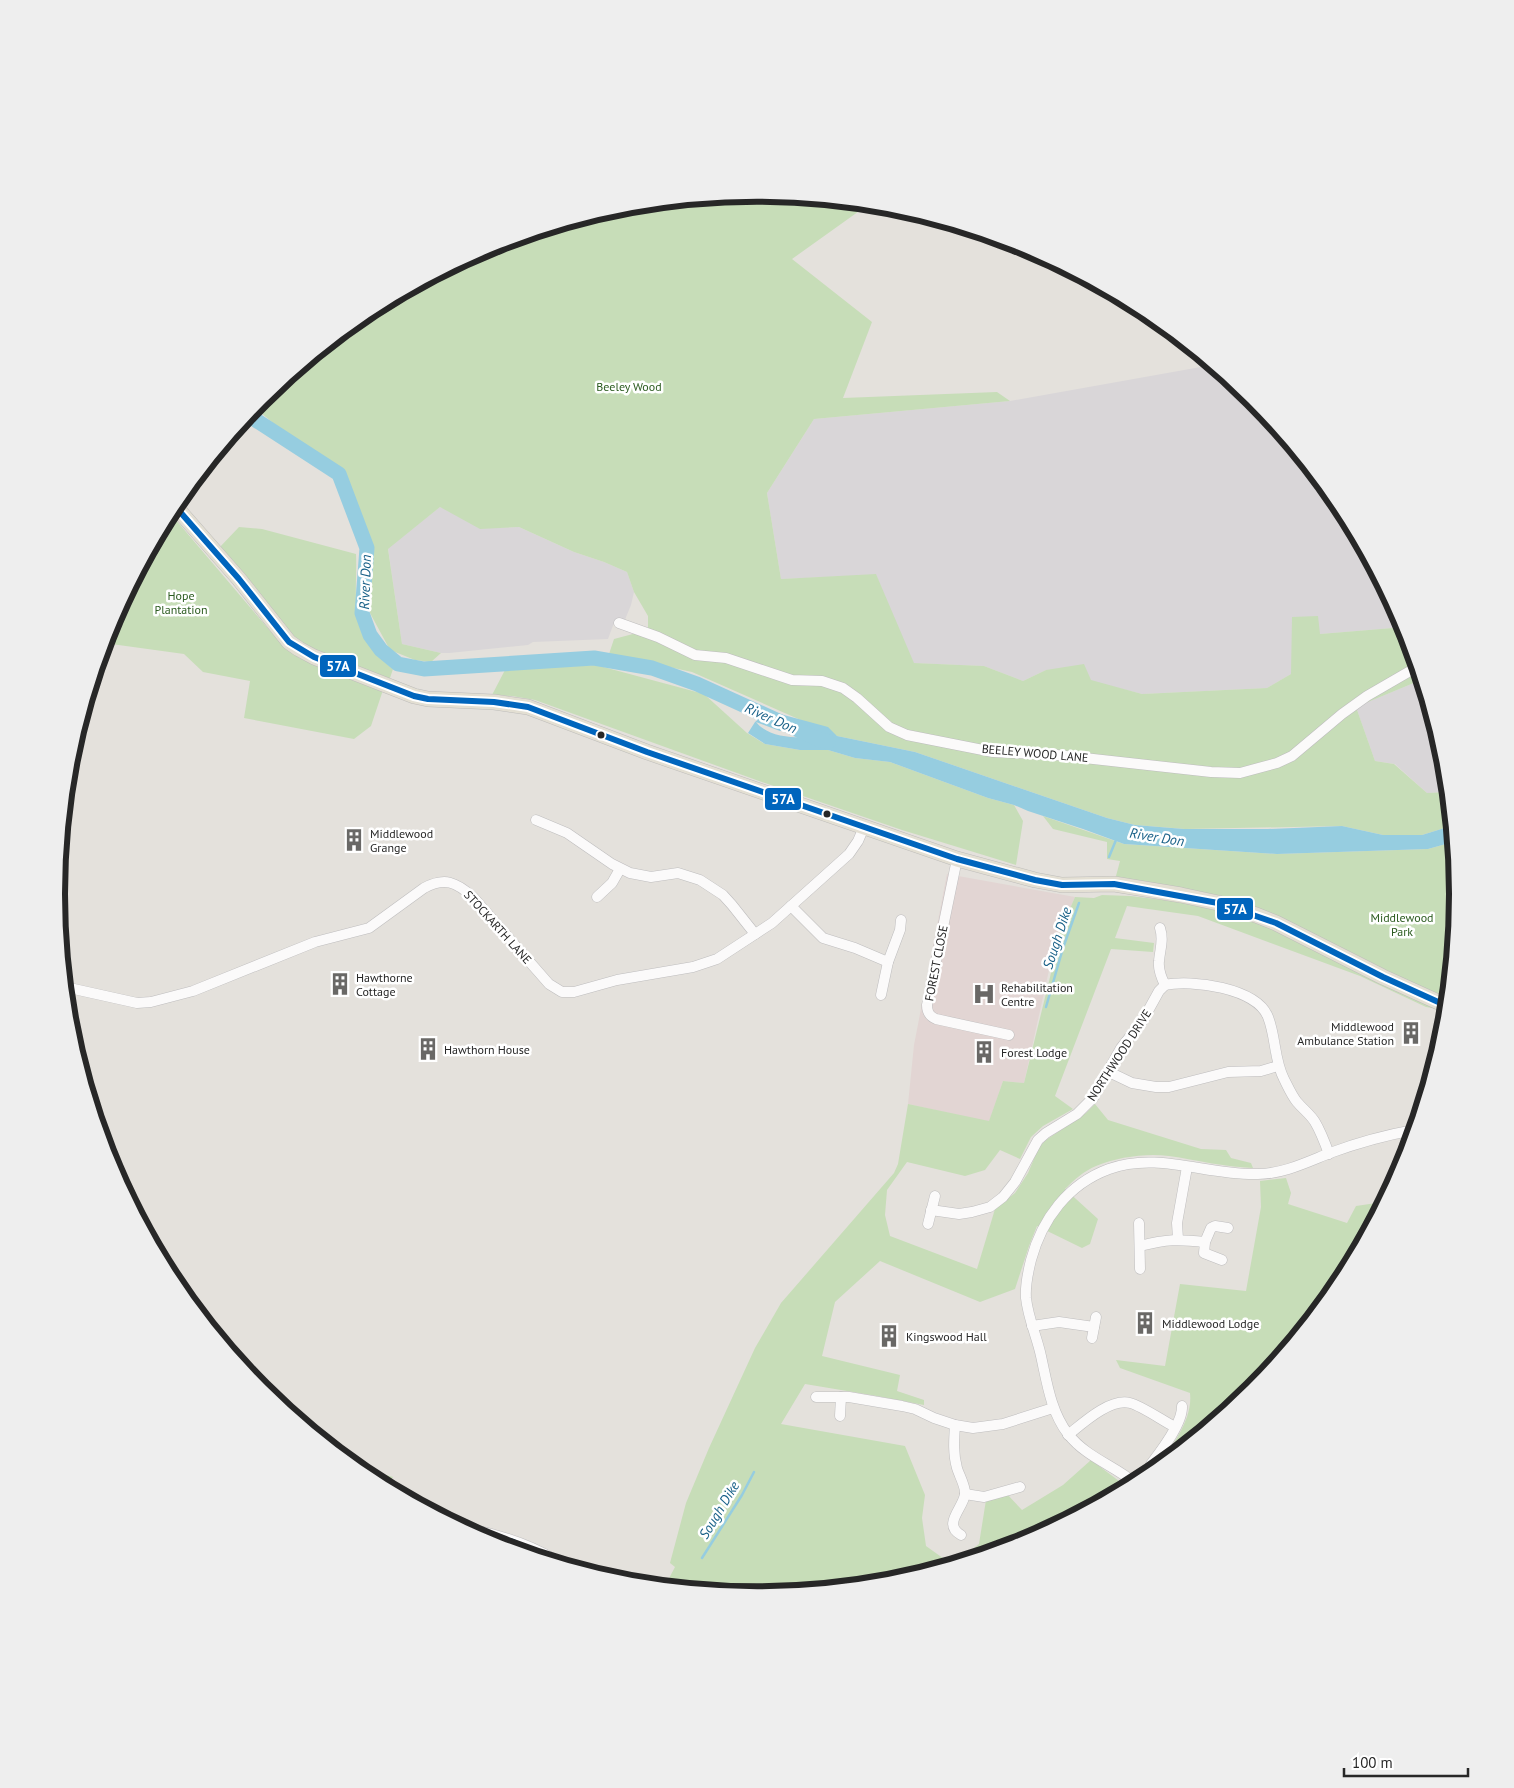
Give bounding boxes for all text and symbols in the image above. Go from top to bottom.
park label: Beeley Wood [596,379,662,394]
water label: River Don [355,554,375,610]
park label: Hope Plantation [154,588,208,617]
line badge: 57A [319,654,357,678]
text: 57A [326,657,350,675]
water label: River Don [742,699,800,737]
unlabelled marker [596,730,606,740]
street label: BEELEY WOOD LANE [981,741,1089,765]
line badge: 57A [764,787,802,811]
text: 57A [771,790,795,808]
unlabelled marker [822,809,832,819]
water label: River Don [1128,824,1186,850]
place label: Middlewood Grange [370,826,433,855]
building icon: Middlewood Grange [341,827,367,853]
street label: STOCKARTH LANE [461,887,535,967]
line badge: 57A [1216,897,1254,921]
text: 57A [1223,900,1247,918]
water label: Sough Dike [1039,904,1076,971]
park label: Middlewood Park [1370,910,1434,939]
street label: FOREST CLOSE [921,924,951,1002]
place label: Hawthorne Cottage [356,970,413,999]
building icon: Hawthorne Cottage [327,971,353,997]
place label: Rehabilitation Centre [1001,980,1073,1009]
hospital icon: Rehabilitation Centre [971,981,997,1007]
street label: NORTHWOOD DRIVE [1084,1006,1154,1104]
place label: Middlewood Ambulance Station [1297,1019,1394,1048]
building icon: Middlewood Ambulance Station [1398,1020,1424,1046]
building icon: Hawthorn House [415,1036,441,1062]
building icon: Forest Lodge [971,1039,997,1065]
place label: Hawthorn House [444,1042,530,1057]
place label: Forest Lodge [1001,1045,1067,1060]
building icon: Middlewood Lodge [1132,1310,1158,1336]
place label: Middlewood Lodge [1162,1316,1259,1331]
building icon: Kingswood Hall [876,1323,902,1349]
place label: Kingswood Hall [906,1329,987,1344]
water label: Sough Dike [695,1477,744,1542]
scale bar [1344,1746,1468,1778]
text: 100 m [1352,1753,1393,1772]

